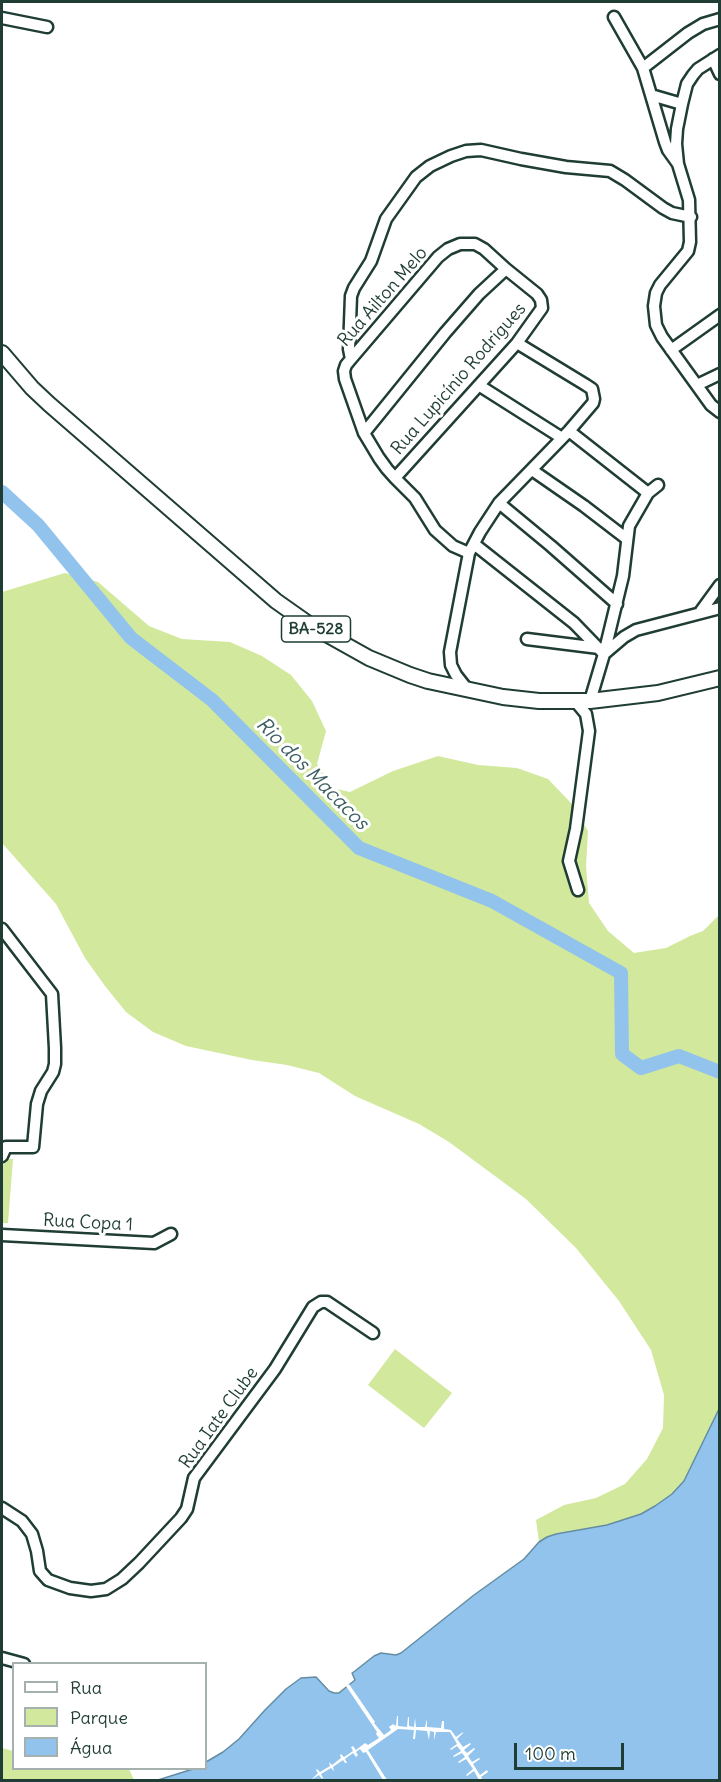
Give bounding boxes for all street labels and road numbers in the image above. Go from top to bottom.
street label: Rua Ailton Melo [334,243,432,351]
street label: Rua Lupicínio Rodrigues [387,299,531,459]
road number: BA-528 [282,616,350,642]
street label: Rua Copa 1 [42,1210,134,1236]
street label: Rua Iate Clube [175,1363,263,1473]

